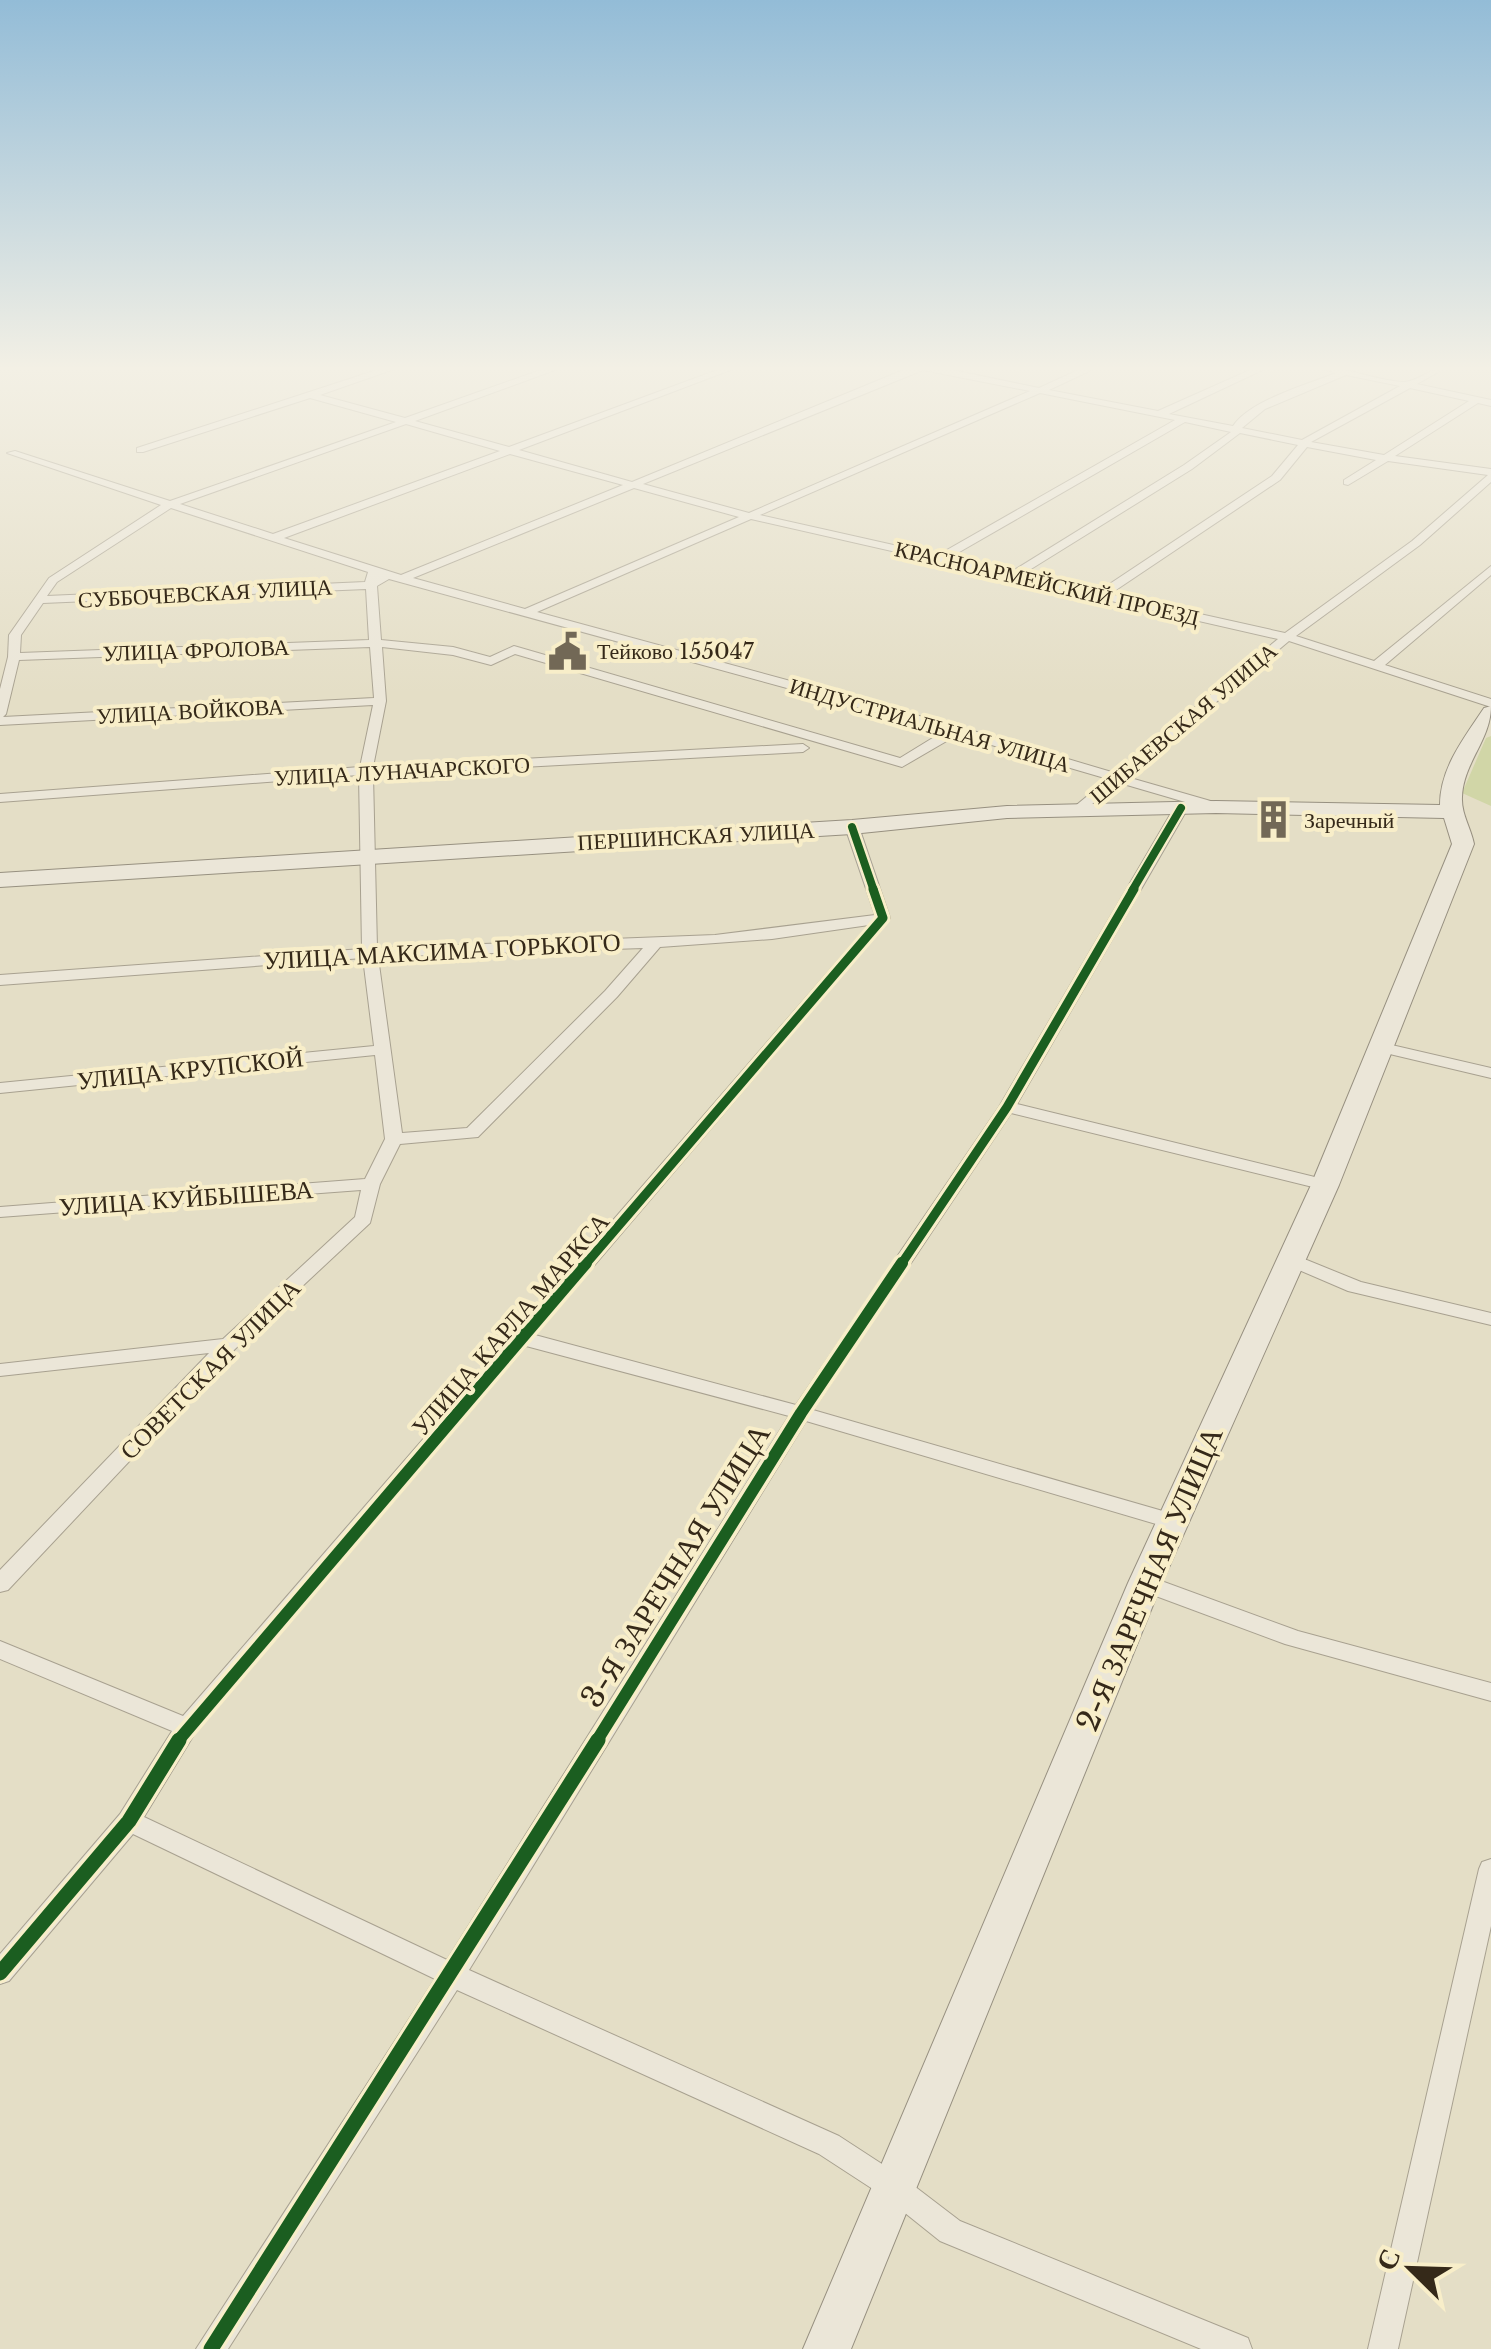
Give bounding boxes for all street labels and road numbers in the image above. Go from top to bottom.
street label: КРАСНОАРМЕЙСКИЙ ПРОЕЗД [892,535,1202,632]
street label: СУББОЧЕВСКАЯ УЛИЦА [77,573,333,614]
street label: УЛИЦА ФРОЛОВА [102,634,290,667]
street label: ШИБАЕВСКАЯ УЛИЦА [1084,637,1283,810]
street label: ИНДУСТРИАЛЬНАЯ УЛИЦА [786,672,1073,779]
street label: УЛИЦА ВОЙКОВА [96,693,285,730]
street label: УЛИЦА ЛУНАЧАРСКОГО [273,751,531,792]
street label: ПЕРШИНСКАЯ УЛИЦА [577,817,815,856]
street label: УЛИЦА МАКСИМА ГОРЬКОГО [263,927,622,976]
street label: УЛИЦА КРУПСКОЙ [75,1042,305,1097]
street label: УЛИЦА КУЙБЫШЕВА [58,1174,314,1223]
street label: УЛИЦА КАРЛА МАРКСА [405,1206,616,1442]
street label: СОВЕТСКАЯ УЛИЦА [113,1272,307,1466]
street label: 3-Я ЗАРЕЧНАЯ УЛИЦА [573,1417,778,1714]
street label: 2-Я ЗАРЕЧНАЯ УЛИЦА [1069,1421,1231,1737]

